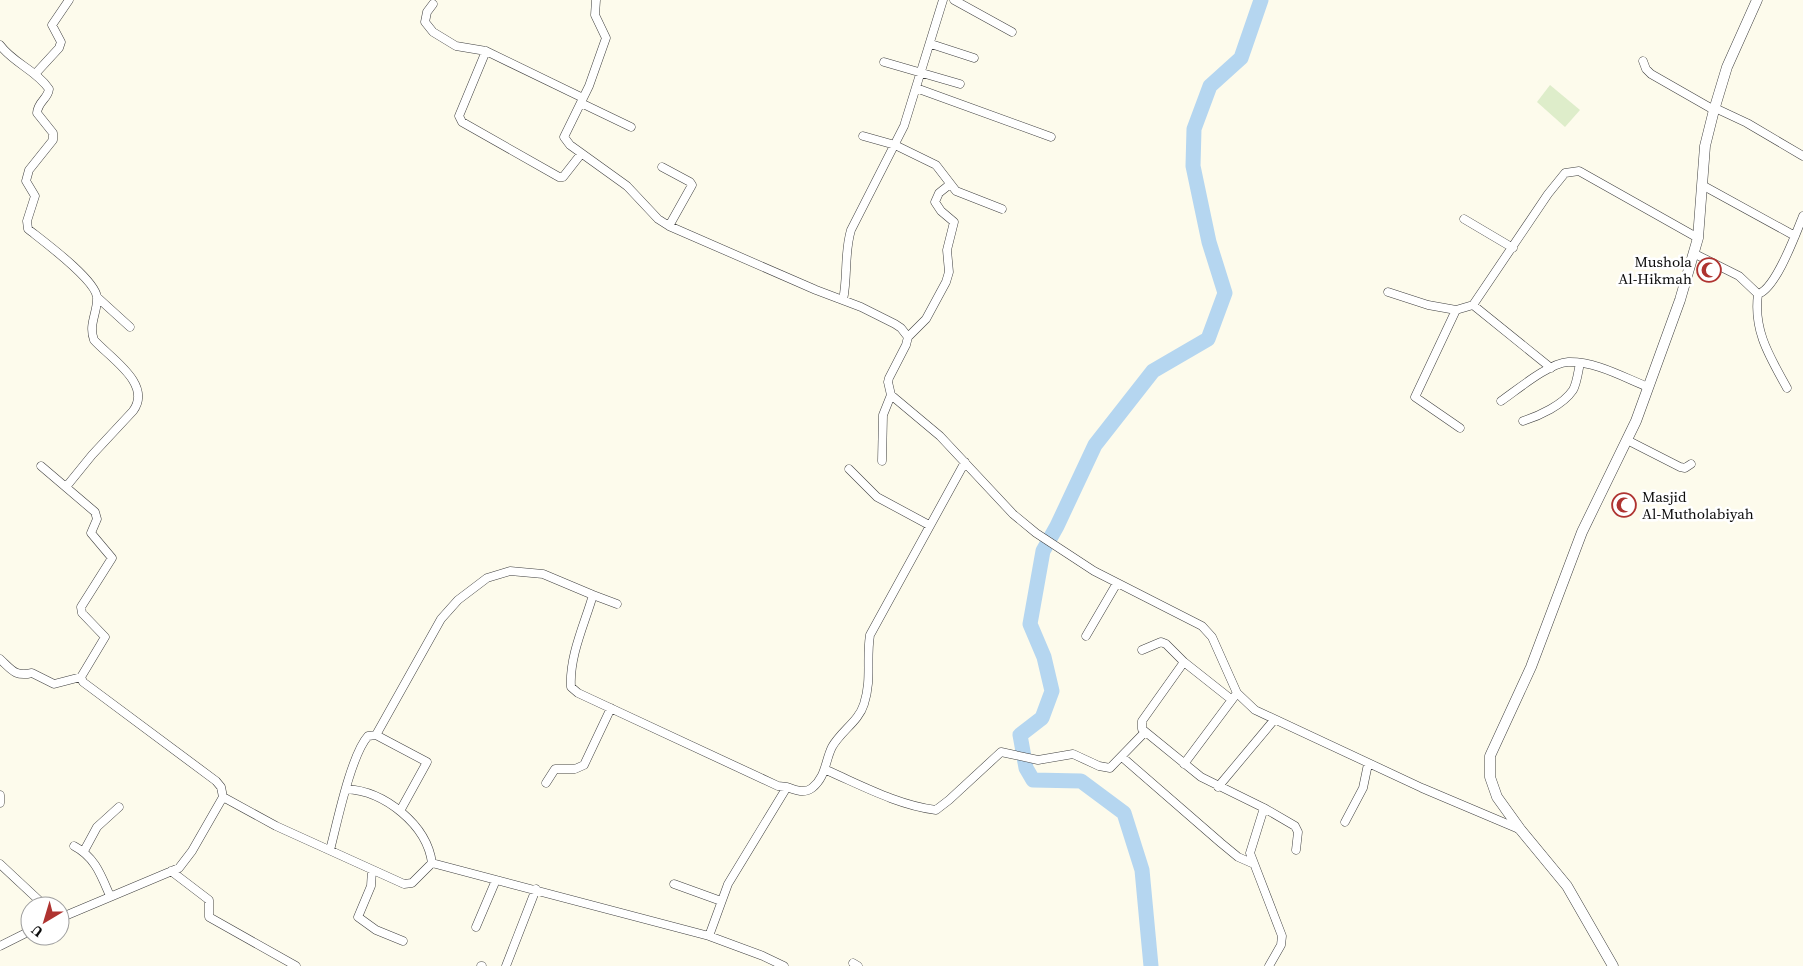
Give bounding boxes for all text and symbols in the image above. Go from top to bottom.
place label: Mushola Al-Hikmah [1618,251,1692,289]
mosque icon: Mushola Al-Hikmah [1696,257,1722,283]
place label: Masjid Al-Mutholabiyah [1642,486,1754,524]
mosque icon: Masjid Al-Mutholabiyah [1611,492,1637,518]
north arrow [20,896,70,946]
text: U [27,920,47,942]

